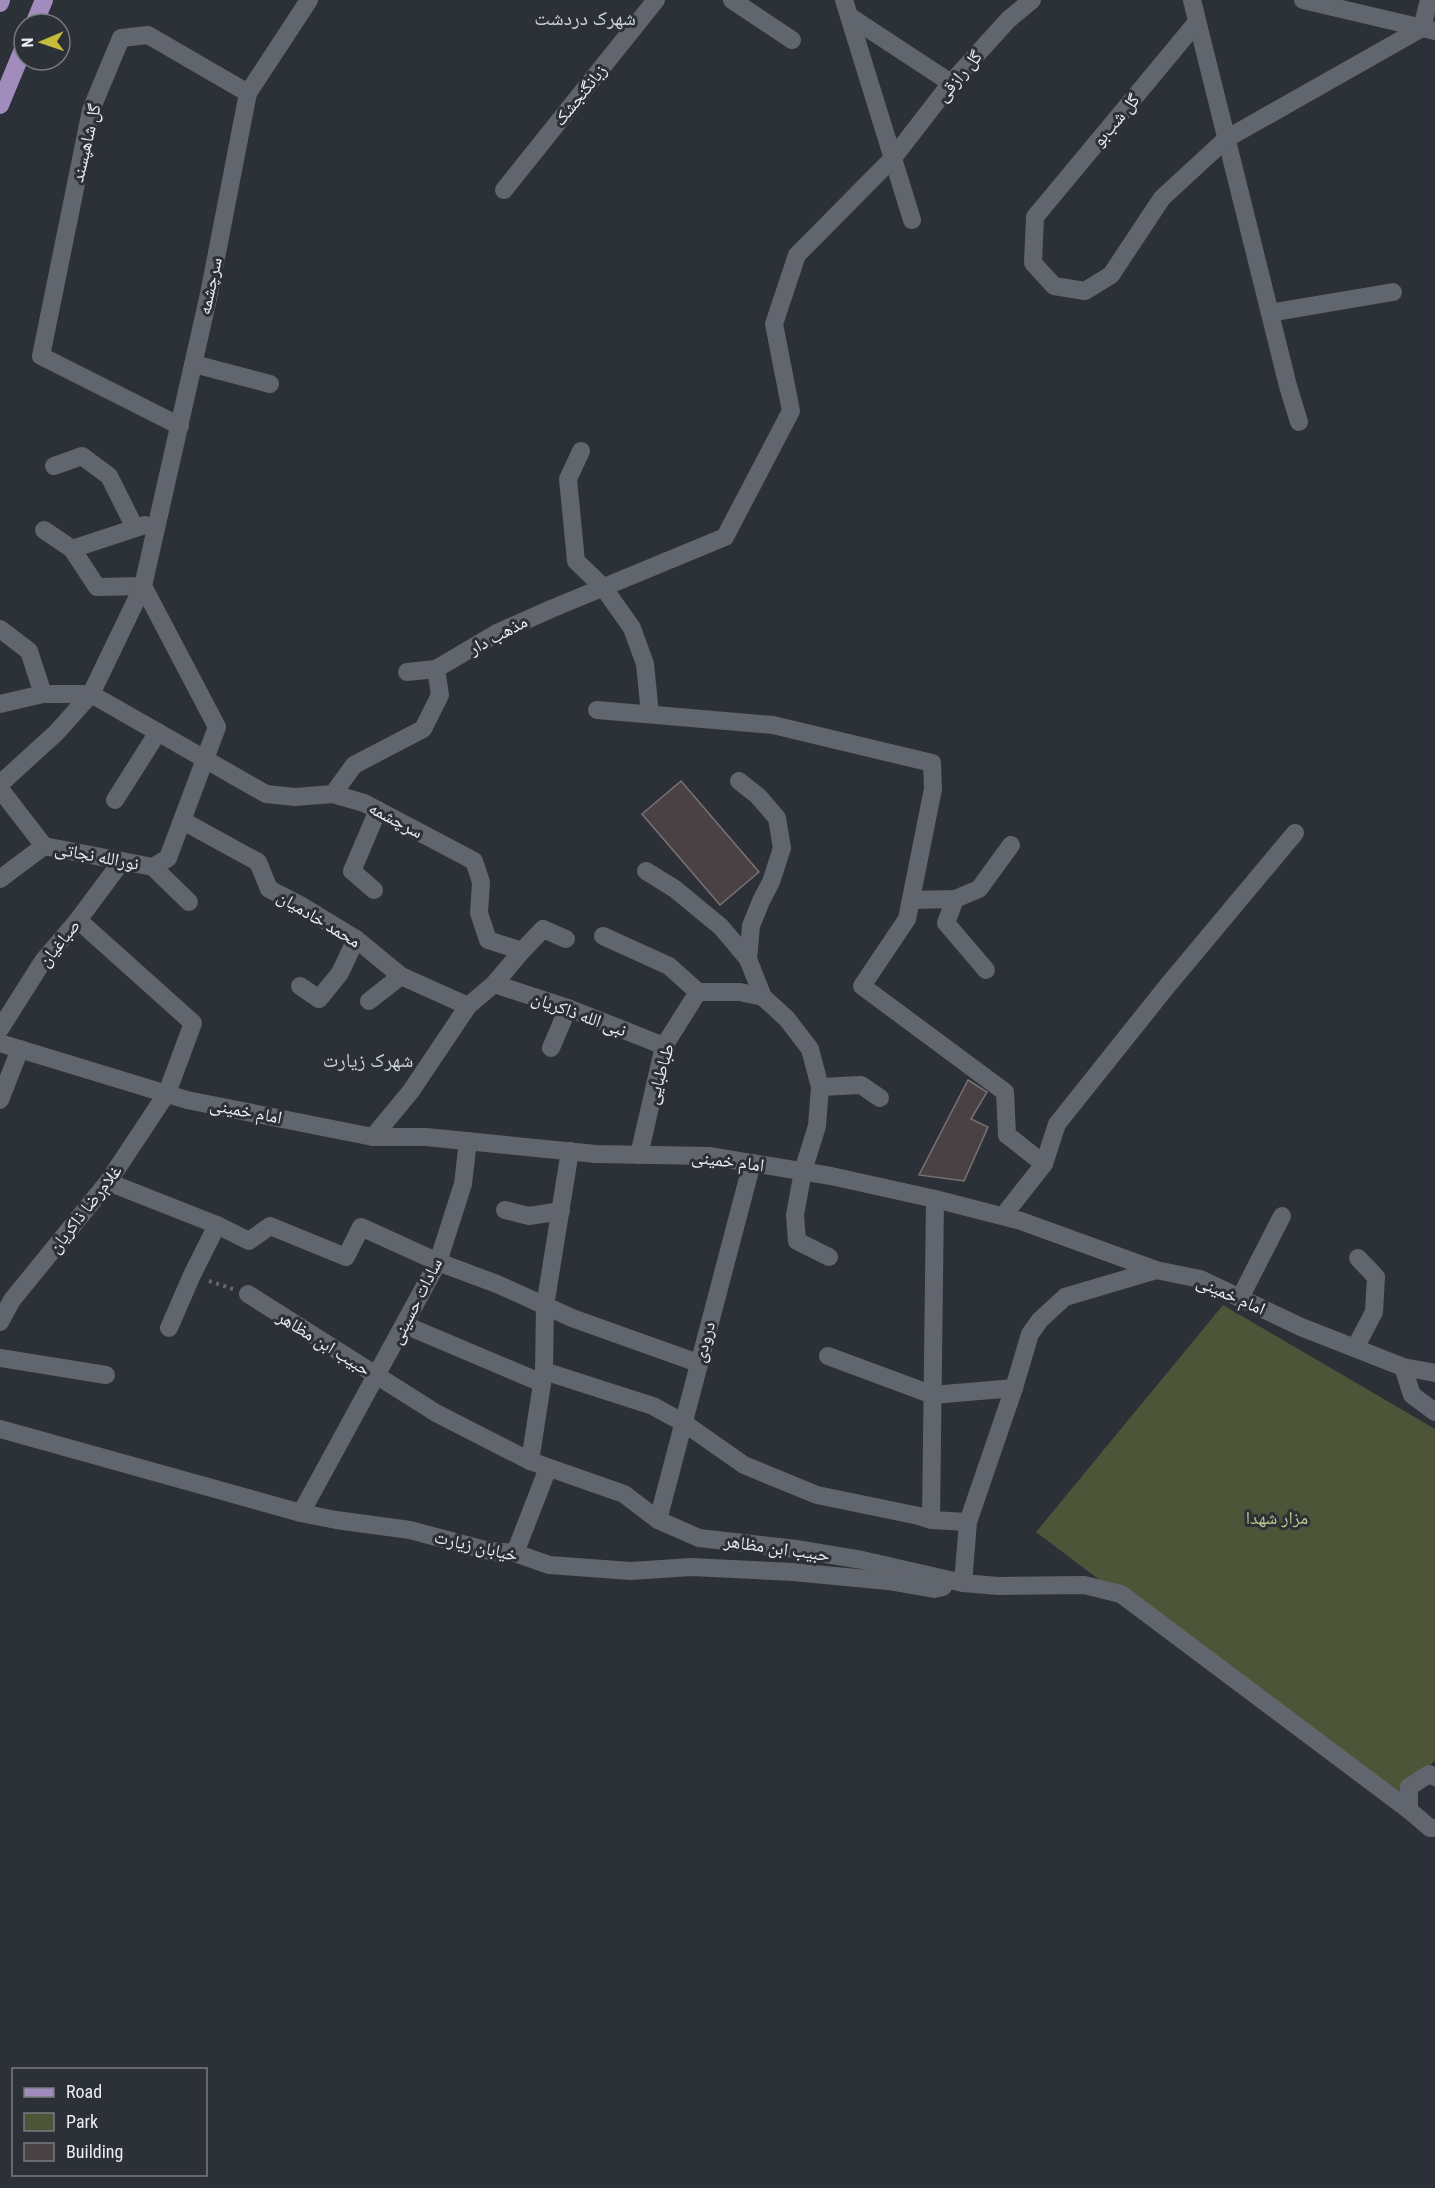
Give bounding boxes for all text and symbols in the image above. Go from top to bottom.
district label: شهرک دردشت [534,6,636,30]
north arrow [12,12,72,72]
text: N [18,37,37,48]
street label: گل رازقی [931,45,987,106]
street label: زبانگنجشک [549,60,611,130]
street label: گل شب‌بو [1088,89,1145,151]
street label: گل شاهپسند [66,101,106,184]
street label: سرچشمه [193,255,227,317]
street label: مذهب دار [464,610,531,660]
street label: سرچشمه [365,797,427,843]
street label: نورالله نجاتی [53,837,141,875]
street label: محمد خادمیان [273,885,365,953]
street label: صباغیان [33,915,85,971]
street label: نبی الله ذاکریان [529,987,629,1041]
street label: طباطبایی [641,1041,679,1107]
district label: شهرک زیارت [323,1048,413,1072]
street label: امام خمینی [208,1093,284,1130]
street label: امام خمینی [690,1146,766,1177]
street label: غلام‌رضا ذاکریان [44,1160,127,1258]
street label: سادات حسینی [385,1254,447,1348]
street label: امام خمینی [1193,1270,1269,1321]
street label: حبیب ابن مظاهر [272,1305,375,1381]
street label: درودی [688,1319,720,1365]
park label: مزار شهدا [1246,1507,1308,1528]
street label: خیابان زیارت [432,1526,520,1566]
street label: حبیب ابن مظاهر [722,1530,831,1566]
legend [12,2068,207,2176]
text: Road [66,2081,102,2102]
text: Park [66,2111,98,2132]
text: Building [66,2141,123,2162]

